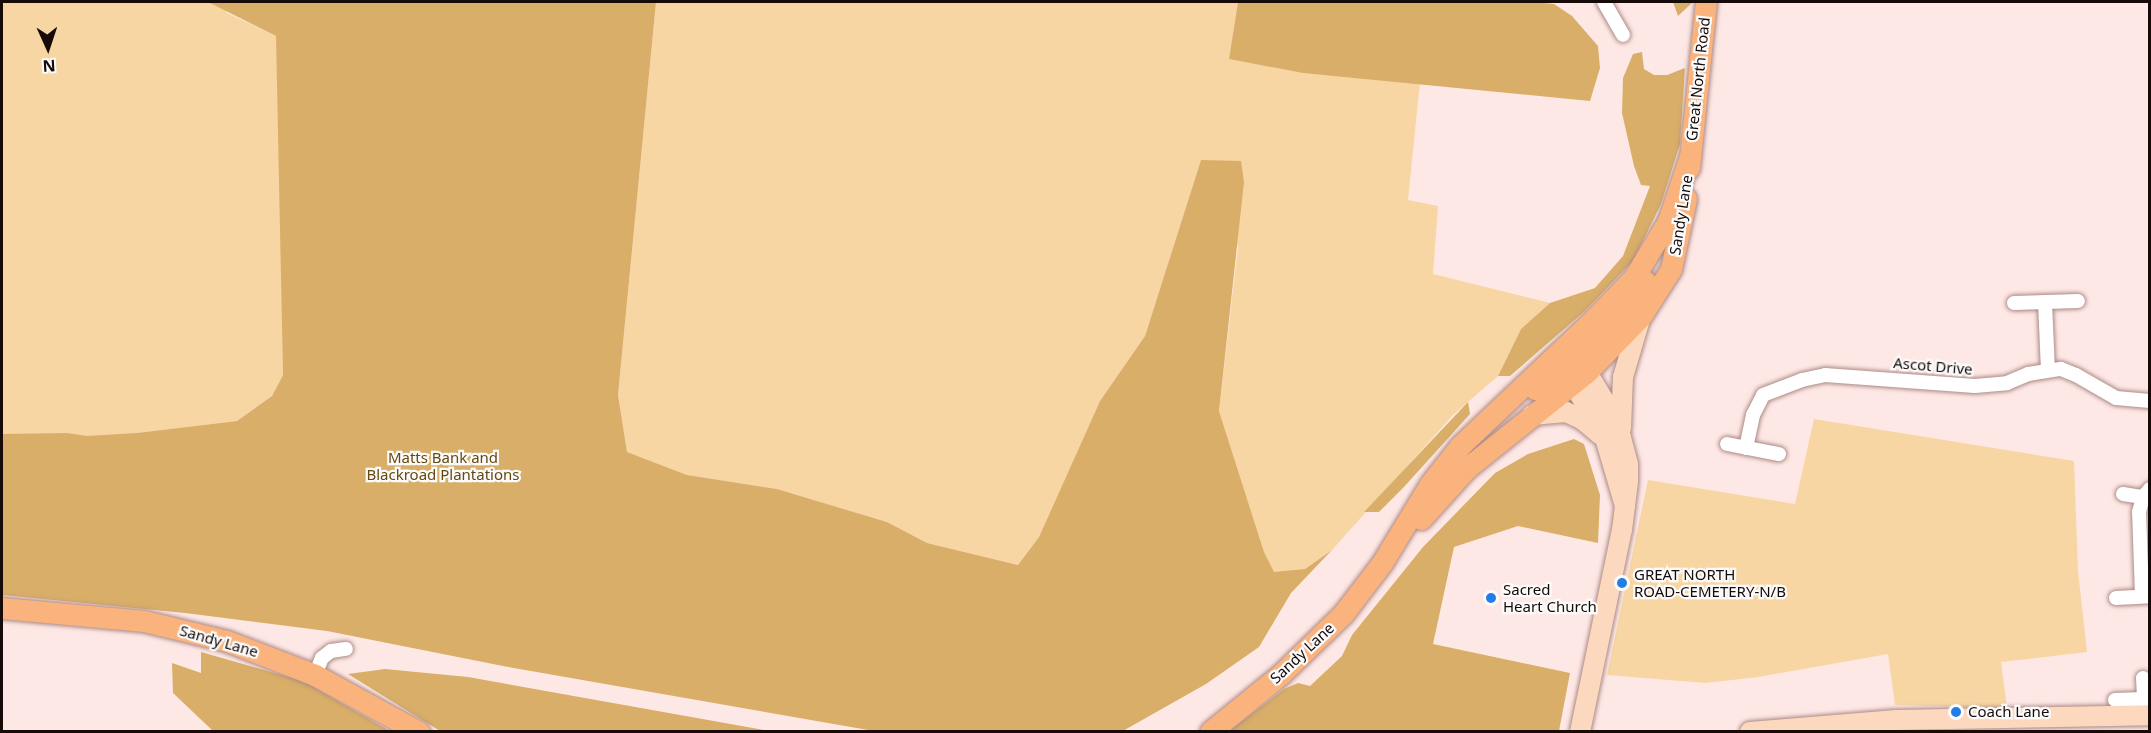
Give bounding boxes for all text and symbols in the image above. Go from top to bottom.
street label: Great North Road [1683,16,1713,142]
north arrow [18,18,78,78]
text: N [42,55,56,77]
street label: Sandy Lane [1666,174,1696,256]
street label: Ascot Drive [1893,354,1973,378]
park label: Matts Bank and Blackroad Plantations [366,448,520,483]
place label: GREAT NORTH ROAD-CEMETERY-N/B [1634,565,1786,600]
marker: GREAT NORTH ROAD-CEMETERY-N/B [1615,576,1629,590]
place label: Sacred Heart Church [1503,580,1597,615]
marker: Sacred Heart Church [1484,591,1498,605]
street label: Sandy Lane [1266,619,1338,687]
street label: Sandy Lane [178,621,260,661]
place label: Coach Lane [1968,703,2049,721]
marker: Coach Lane [1949,705,1963,719]

